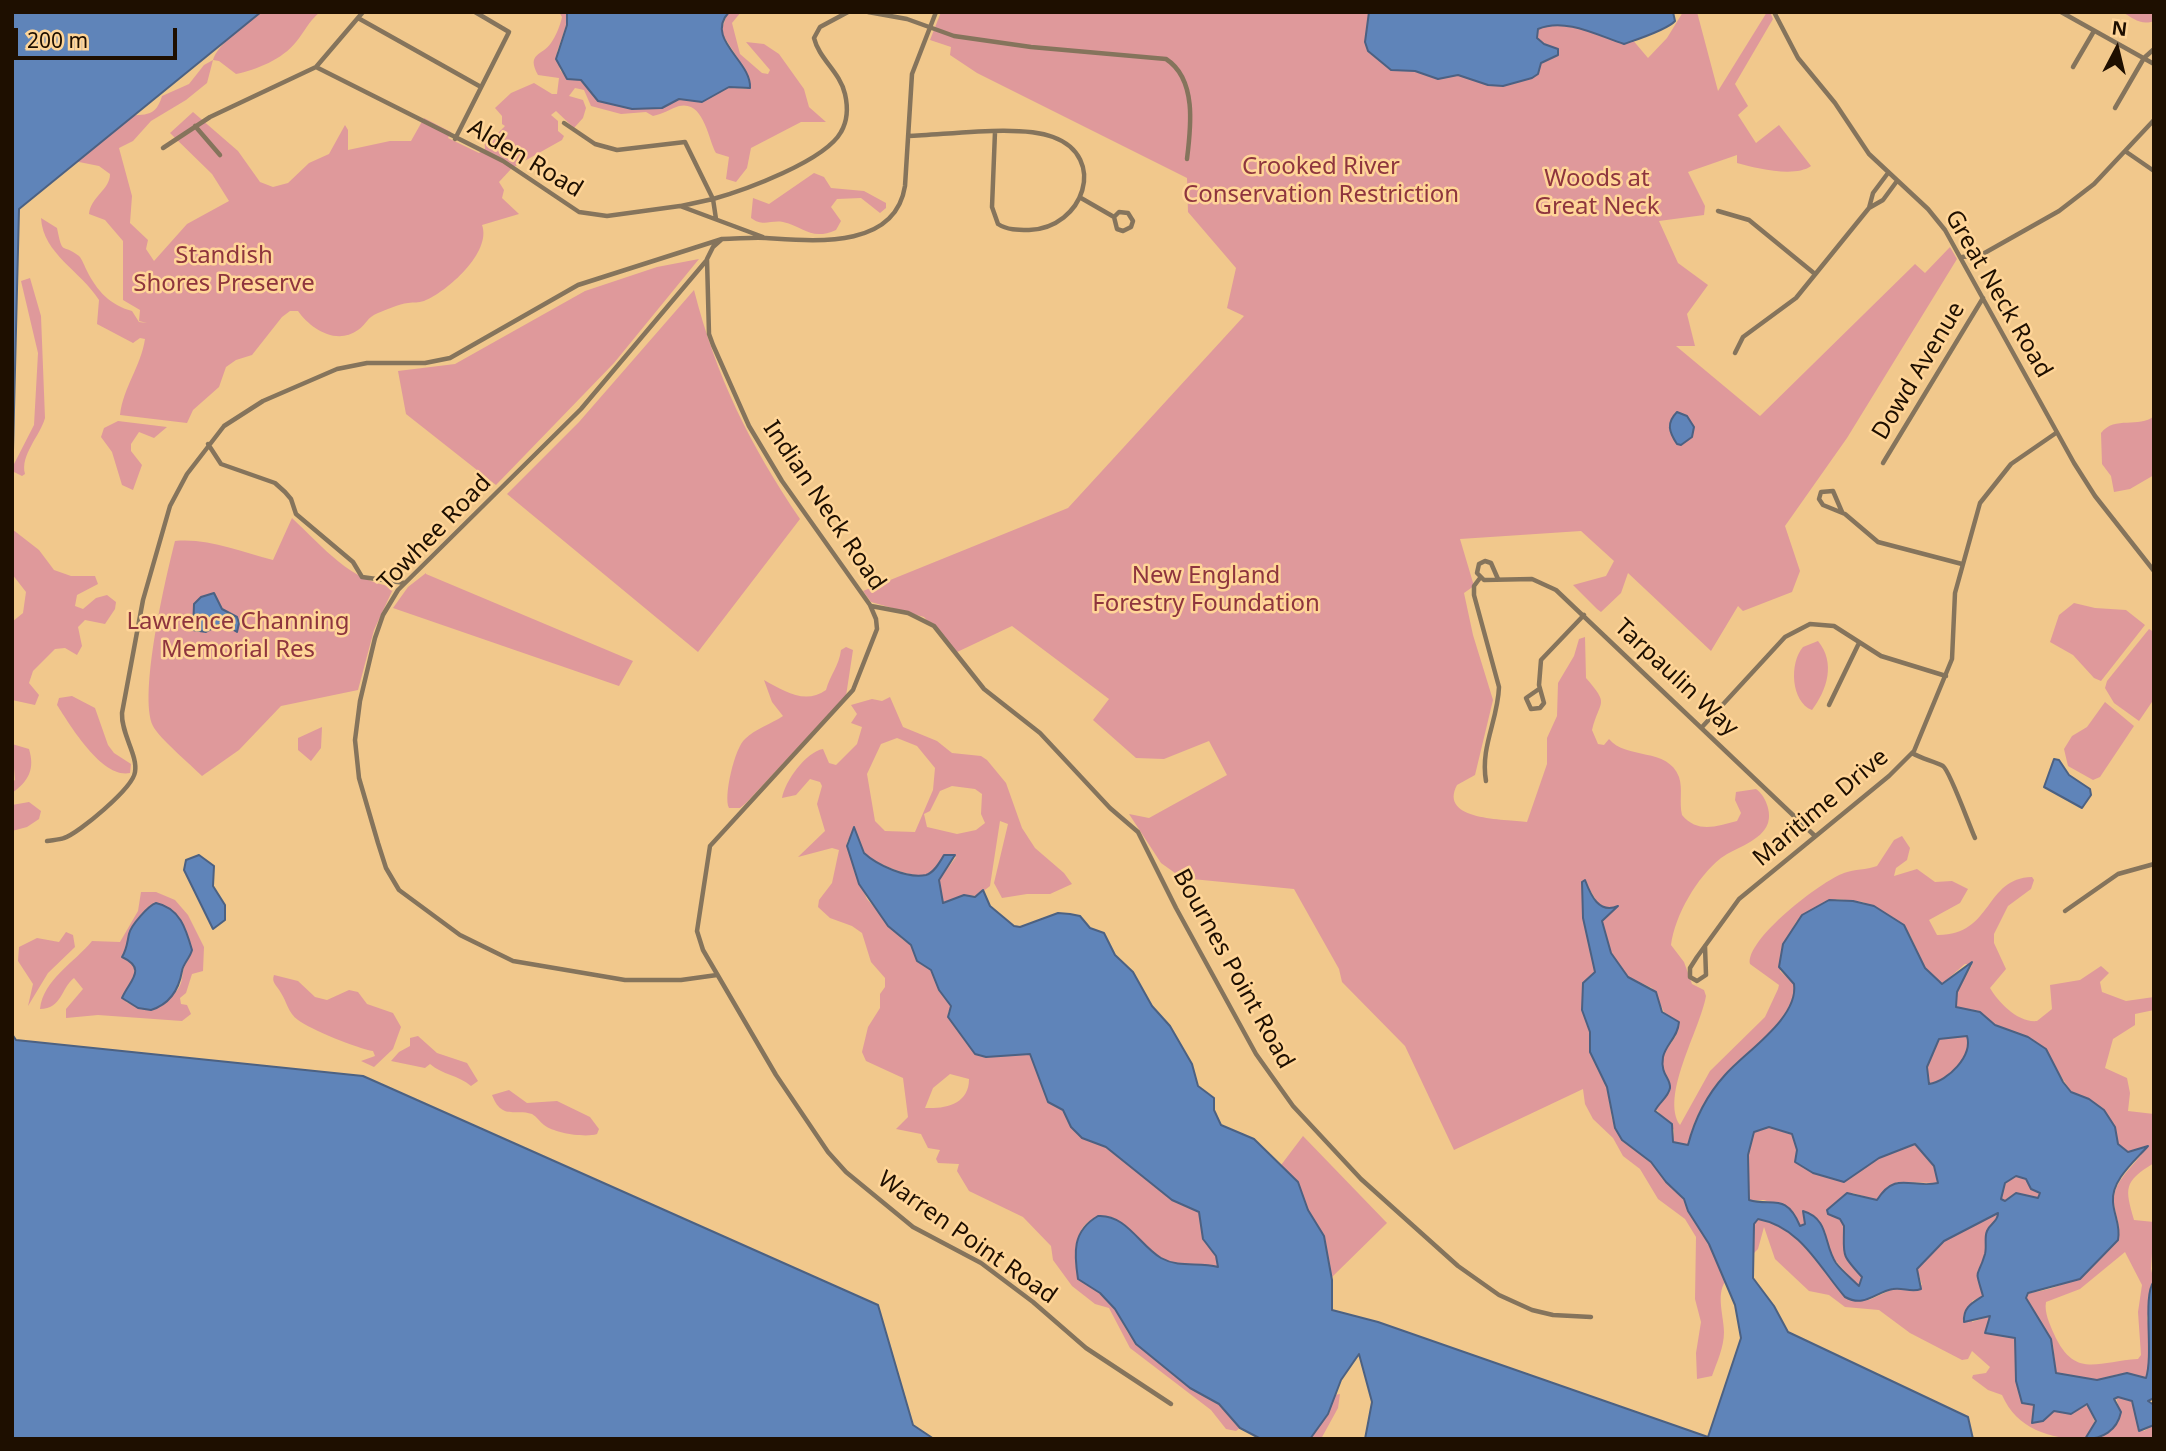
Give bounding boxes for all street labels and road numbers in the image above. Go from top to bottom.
street label: Alden Road [462,114,588,204]
street label: Great Neck Road [1938,205,2058,383]
street label: Dowd Avenue [1867,297,1971,445]
street label: Indian Neck Road [757,416,891,596]
street label: Towhee Road [372,469,498,597]
street label: Tarpaulin Way [1608,613,1744,743]
street label: Maritime Drive [1747,743,1895,873]
street label: Bournes Point Road [1166,864,1300,1074]
street label: Warren Point Road [872,1165,1062,1311]

